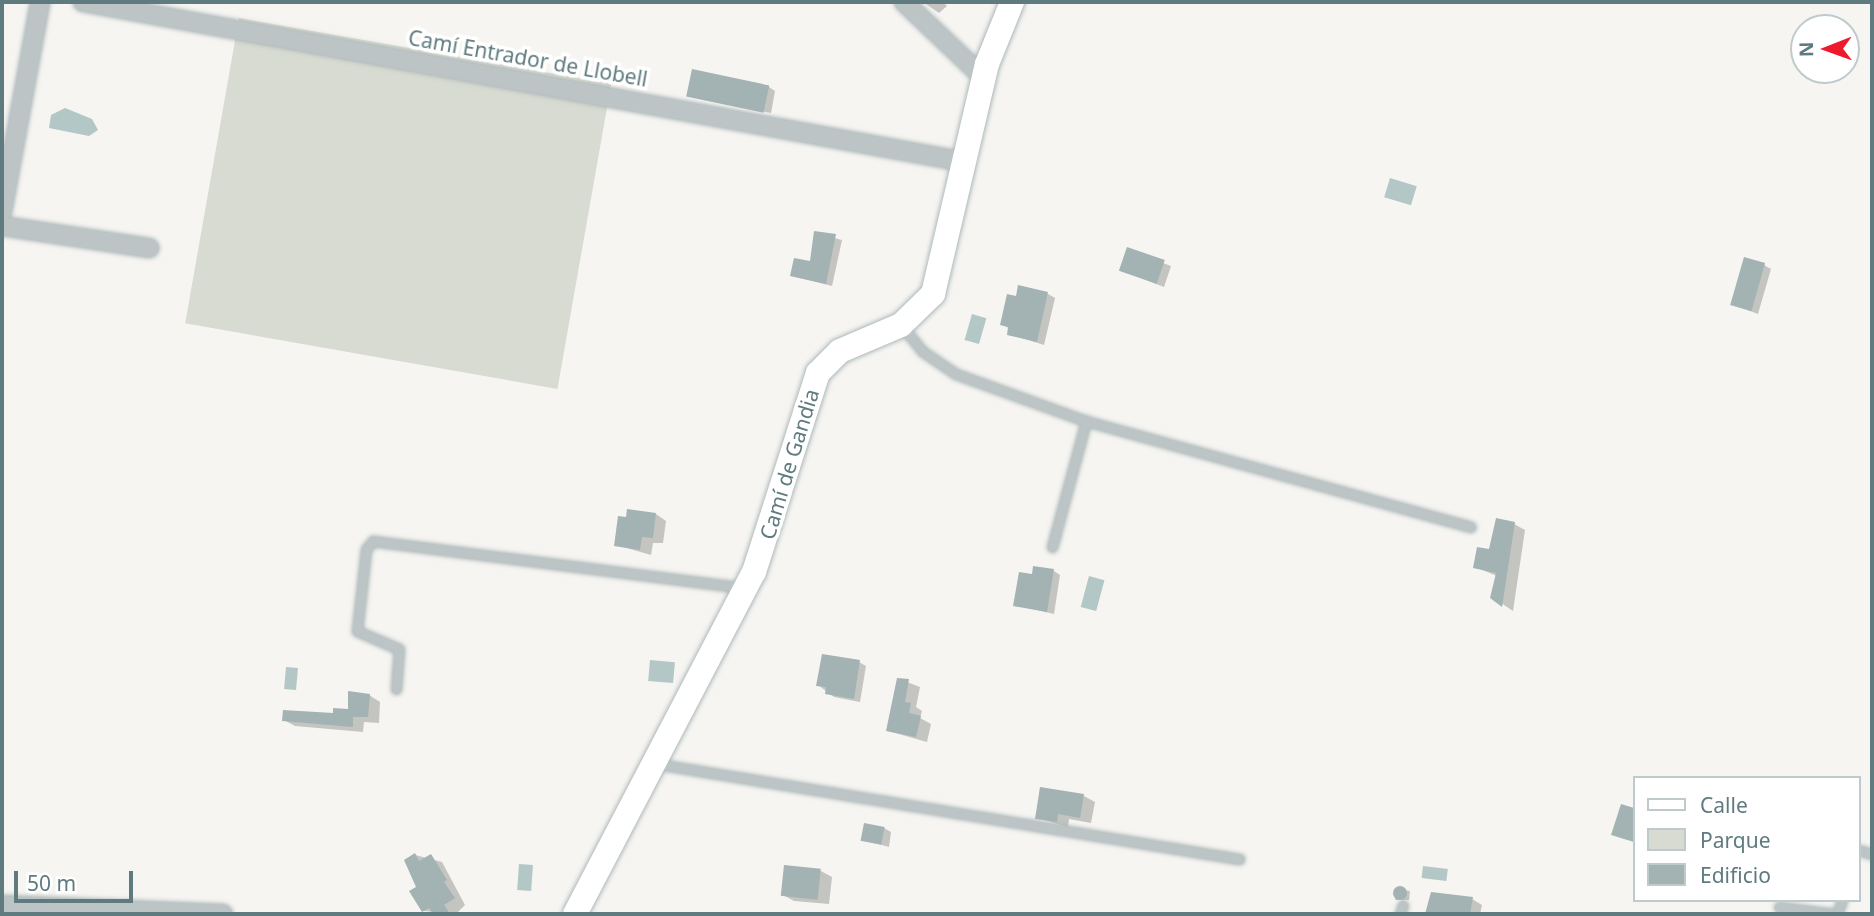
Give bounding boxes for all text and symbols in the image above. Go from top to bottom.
north arrow [1790,14,1860,84]
street label: Camí Entrador de Llobell [406,25,650,91]
text: N [1793,41,1819,57]
street label: Camí de Gandia [754,386,824,542]
legend [1632,776,1860,902]
text: Calle [1700,791,1748,819]
text: Parque [1700,826,1770,854]
scale bar [18,856,136,900]
text: Edificio [1700,861,1771,889]
text: 50 m [27,869,76,897]

